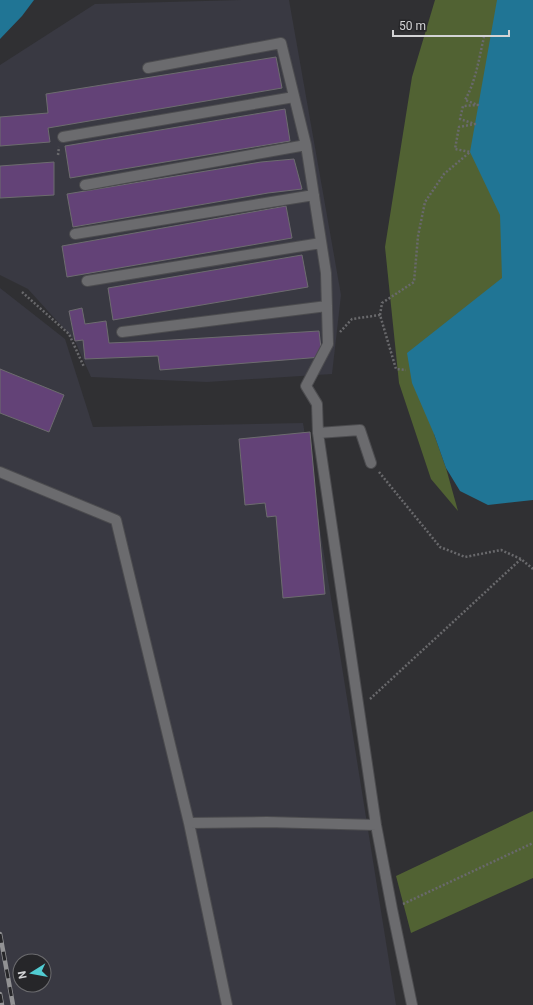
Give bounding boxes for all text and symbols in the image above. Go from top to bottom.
scale bar [393,12,509,38]
text: 50 m [399,19,426,33]
north arrow [12,953,52,993]
text: N [16,970,30,980]

